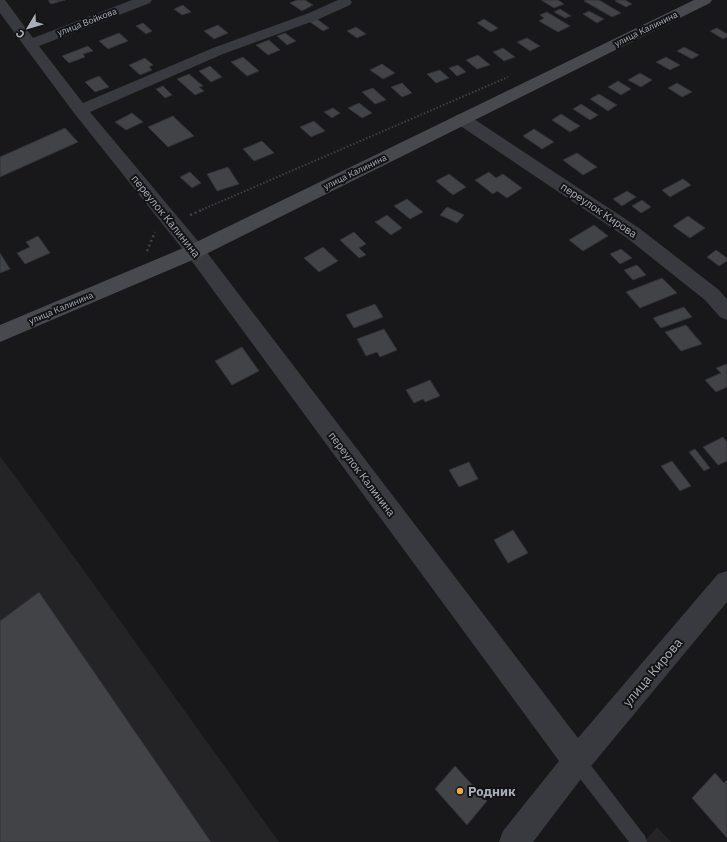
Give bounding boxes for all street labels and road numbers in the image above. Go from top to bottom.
street label: улица Войкова [55,5,118,38]
street label: улица Калинина [612,8,679,49]
street label: улица Калинина [321,151,388,192]
street label: переулок Калинина [128,172,204,260]
street label: переулок Кирова [558,179,640,241]
street label: улица Калинина [27,289,95,326]
street label: переулок Калинина [326,429,398,519]
street label: улица Кирова [619,635,686,710]

